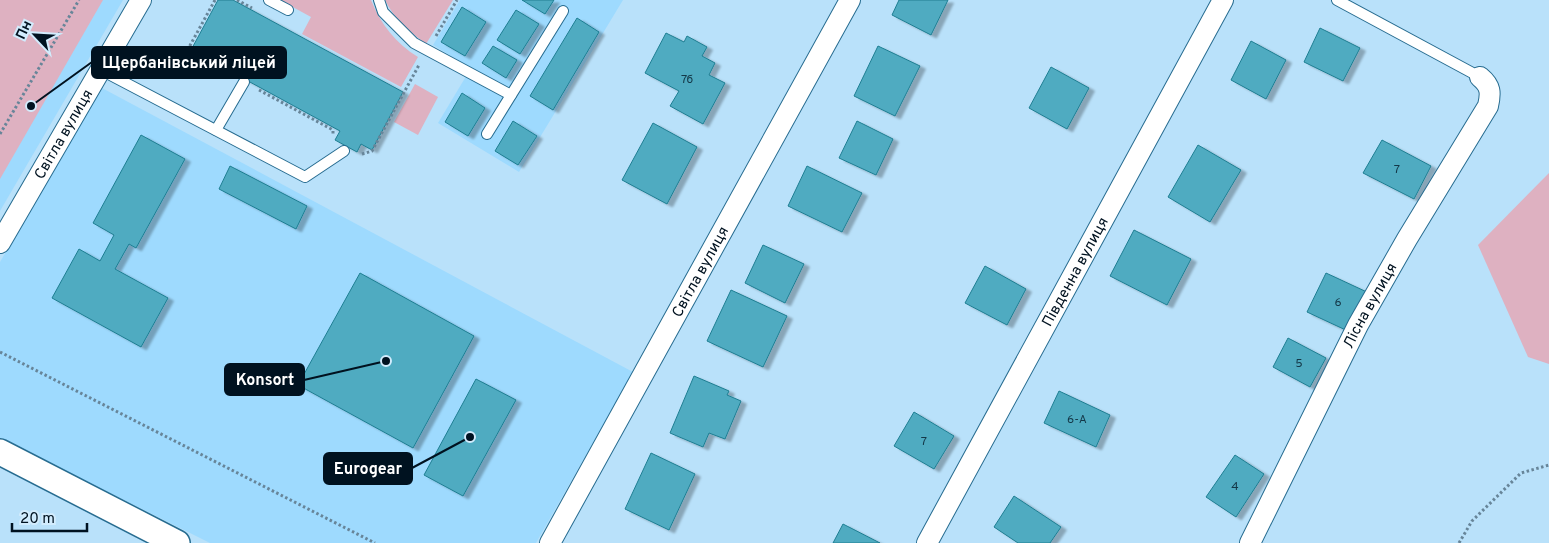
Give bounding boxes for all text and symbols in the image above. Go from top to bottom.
north arrow [10,10,60,60]
text: Пн [13,18,36,42]
callout: Щербанівський ліцей [92,47,286,78]
text: Щербанівський ліцей [102,54,276,74]
house number: 7б [681,72,693,88]
street label: Світла вулиця [31,86,98,183]
house number: 7 [1394,162,1400,178]
street label: Південна вулиця [1039,214,1114,330]
street label: Світла вулиця [669,224,734,321]
street label: Лісна вулиця [1340,260,1402,352]
house number: 6 [1334,295,1342,311]
house number: 5 [1295,356,1303,372]
callout: Konsort [225,364,304,395]
text: Konsort [236,371,294,391]
house number: 6-А [1067,412,1087,428]
house number: 7 [921,434,927,450]
callout: Eurogear [324,453,412,484]
text: Eurogear [334,460,403,480]
house number: 4 [1231,479,1239,495]
scale bar [12,500,88,532]
text: 20 m [20,510,55,529]

